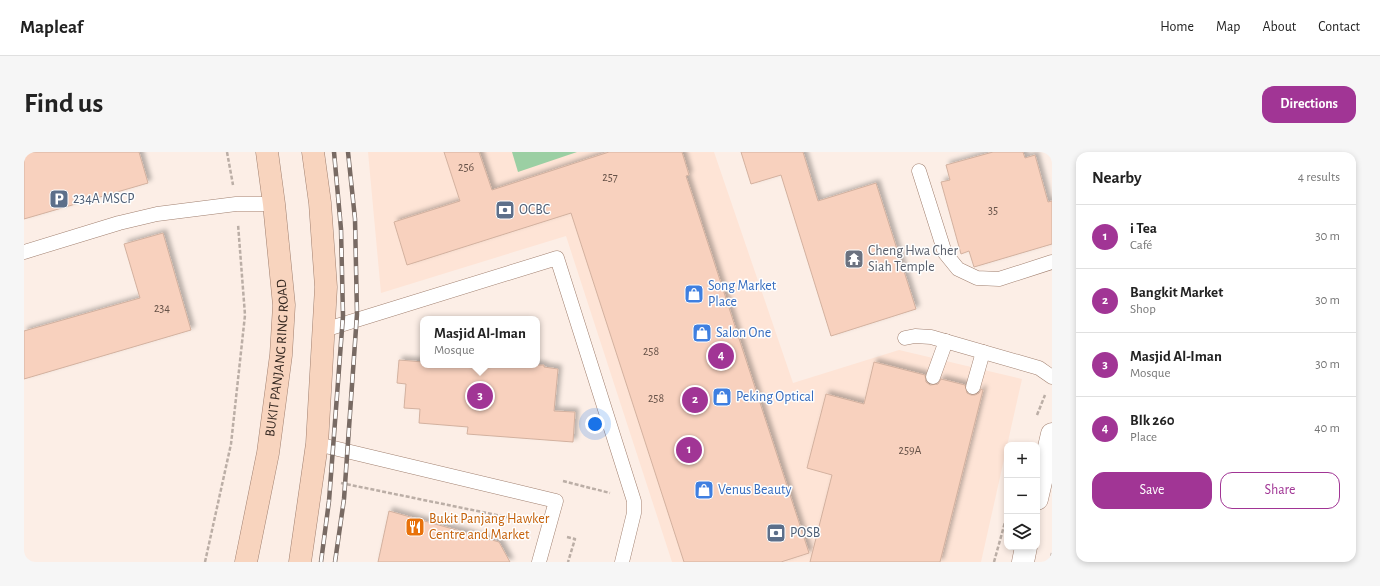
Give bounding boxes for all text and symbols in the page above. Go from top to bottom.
text: Mapleaf [20,18,83,37]
text: Home [1160,20,1194,34]
text: Map [1216,20,1240,34]
text: About [1262,20,1296,34]
text: Contact [1318,20,1360,34]
button: Directions [1262,86,1356,123]
text: Find us [24,90,103,118]
house number: 256 [458,161,474,173]
text: Nearby [1092,169,1142,186]
house number: 257 [602,171,618,183]
text: 4 results [1298,171,1340,184]
parking icon: 234A MSCP [48,188,70,210]
place label: 234A MSCP [73,192,135,206]
bank icon: OCBC [494,199,516,221]
place label: OCBC [519,203,550,217]
house number: 35 [988,204,998,216]
text: i Tea [1130,221,1157,236]
text: 1 [1103,230,1107,243]
text: 30 m [1315,230,1340,243]
text: Café [1130,239,1152,252]
place label: Cheng Hwa Cher Siah Temple [868,244,959,274]
temple icon: Cheng Hwa Cher Siah Temple [843,248,865,270]
street label: BUKIT PANJANG RING ROAD [263,278,291,438]
place label: Song Market Place [708,279,777,309]
shop icon: Song Market Place [683,283,705,305]
text: Bangkit Market [1130,285,1223,300]
text: 2 [1102,294,1108,307]
text: 30 m [1315,294,1340,307]
house number: 234 [154,302,170,314]
text: Shop [1130,303,1156,316]
popup [420,316,540,368]
shop icon: Salon One [691,322,713,344]
text: Masjid Al-Iman [434,326,526,341]
place label: Salon One [716,326,771,340]
pin: 4 [708,341,734,371]
text: Mosque [434,344,475,357]
house number: 258 [643,345,659,357]
text: Masjid Al-Iman [1130,349,1222,364]
text: 3 [1102,358,1108,371]
text: 30 m [1315,358,1340,371]
text: Mosque [1130,367,1170,380]
pin: 3 [467,381,493,411]
pin: 2 [682,385,708,415]
shop icon: Peking Optical [711,386,733,408]
place label: Peking Optical [736,390,814,404]
house number: 258 [648,392,664,404]
text: Blk 260 [1130,413,1174,428]
your location [585,414,605,434]
text: 4 [1102,422,1108,435]
text: 40 m [1314,422,1340,435]
text: Place [1130,431,1157,444]
pin: 1 [676,435,702,465]
map controls [1004,442,1040,550]
button: + [1004,442,1040,478]
house number: 259A [898,444,922,456]
button: Save [1092,472,1212,509]
button: Share [1220,472,1340,509]
button: − [1004,478,1040,514]
shop icon: Venus Beauty [693,479,715,501]
place label: Venus Beauty [718,483,791,497]
place label: Bukit Panjang Hawker Centre and Market [429,512,550,542]
button: layers [1004,514,1040,550]
restaurant icon: Bukit Panjang Hawker Centre and Market [404,516,426,538]
bank icon: POSB [765,522,787,544]
place label: POSB [790,526,820,540]

